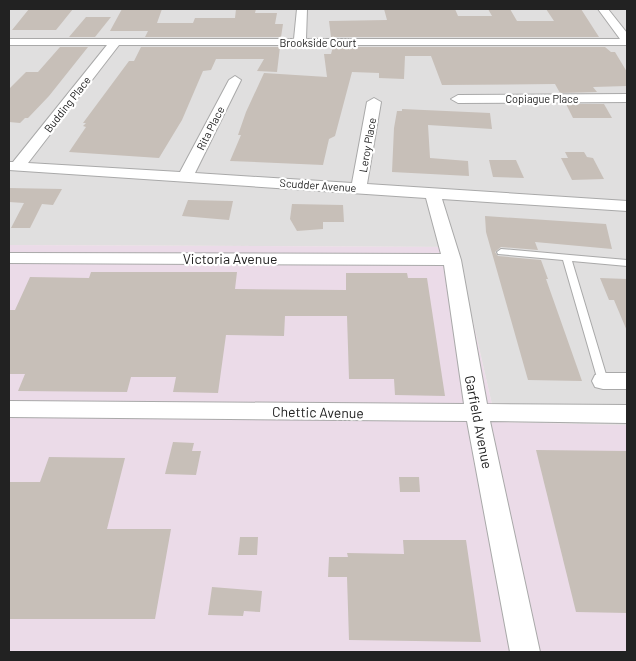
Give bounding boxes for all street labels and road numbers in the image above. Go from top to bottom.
street label: Brookside Court [279,36,357,49]
street label: Budding Place [41,73,93,135]
street label: Copiague Place [505,92,579,105]
street label: Rita Place [193,104,227,152]
street label: Leroy Place [356,117,378,173]
street label: Scudder Avenue [279,176,357,194]
street label: Victoria Avenue [183,250,277,267]
street label: Garfield Avenue [462,374,496,470]
street label: Chettic Avenue [272,403,364,421]

